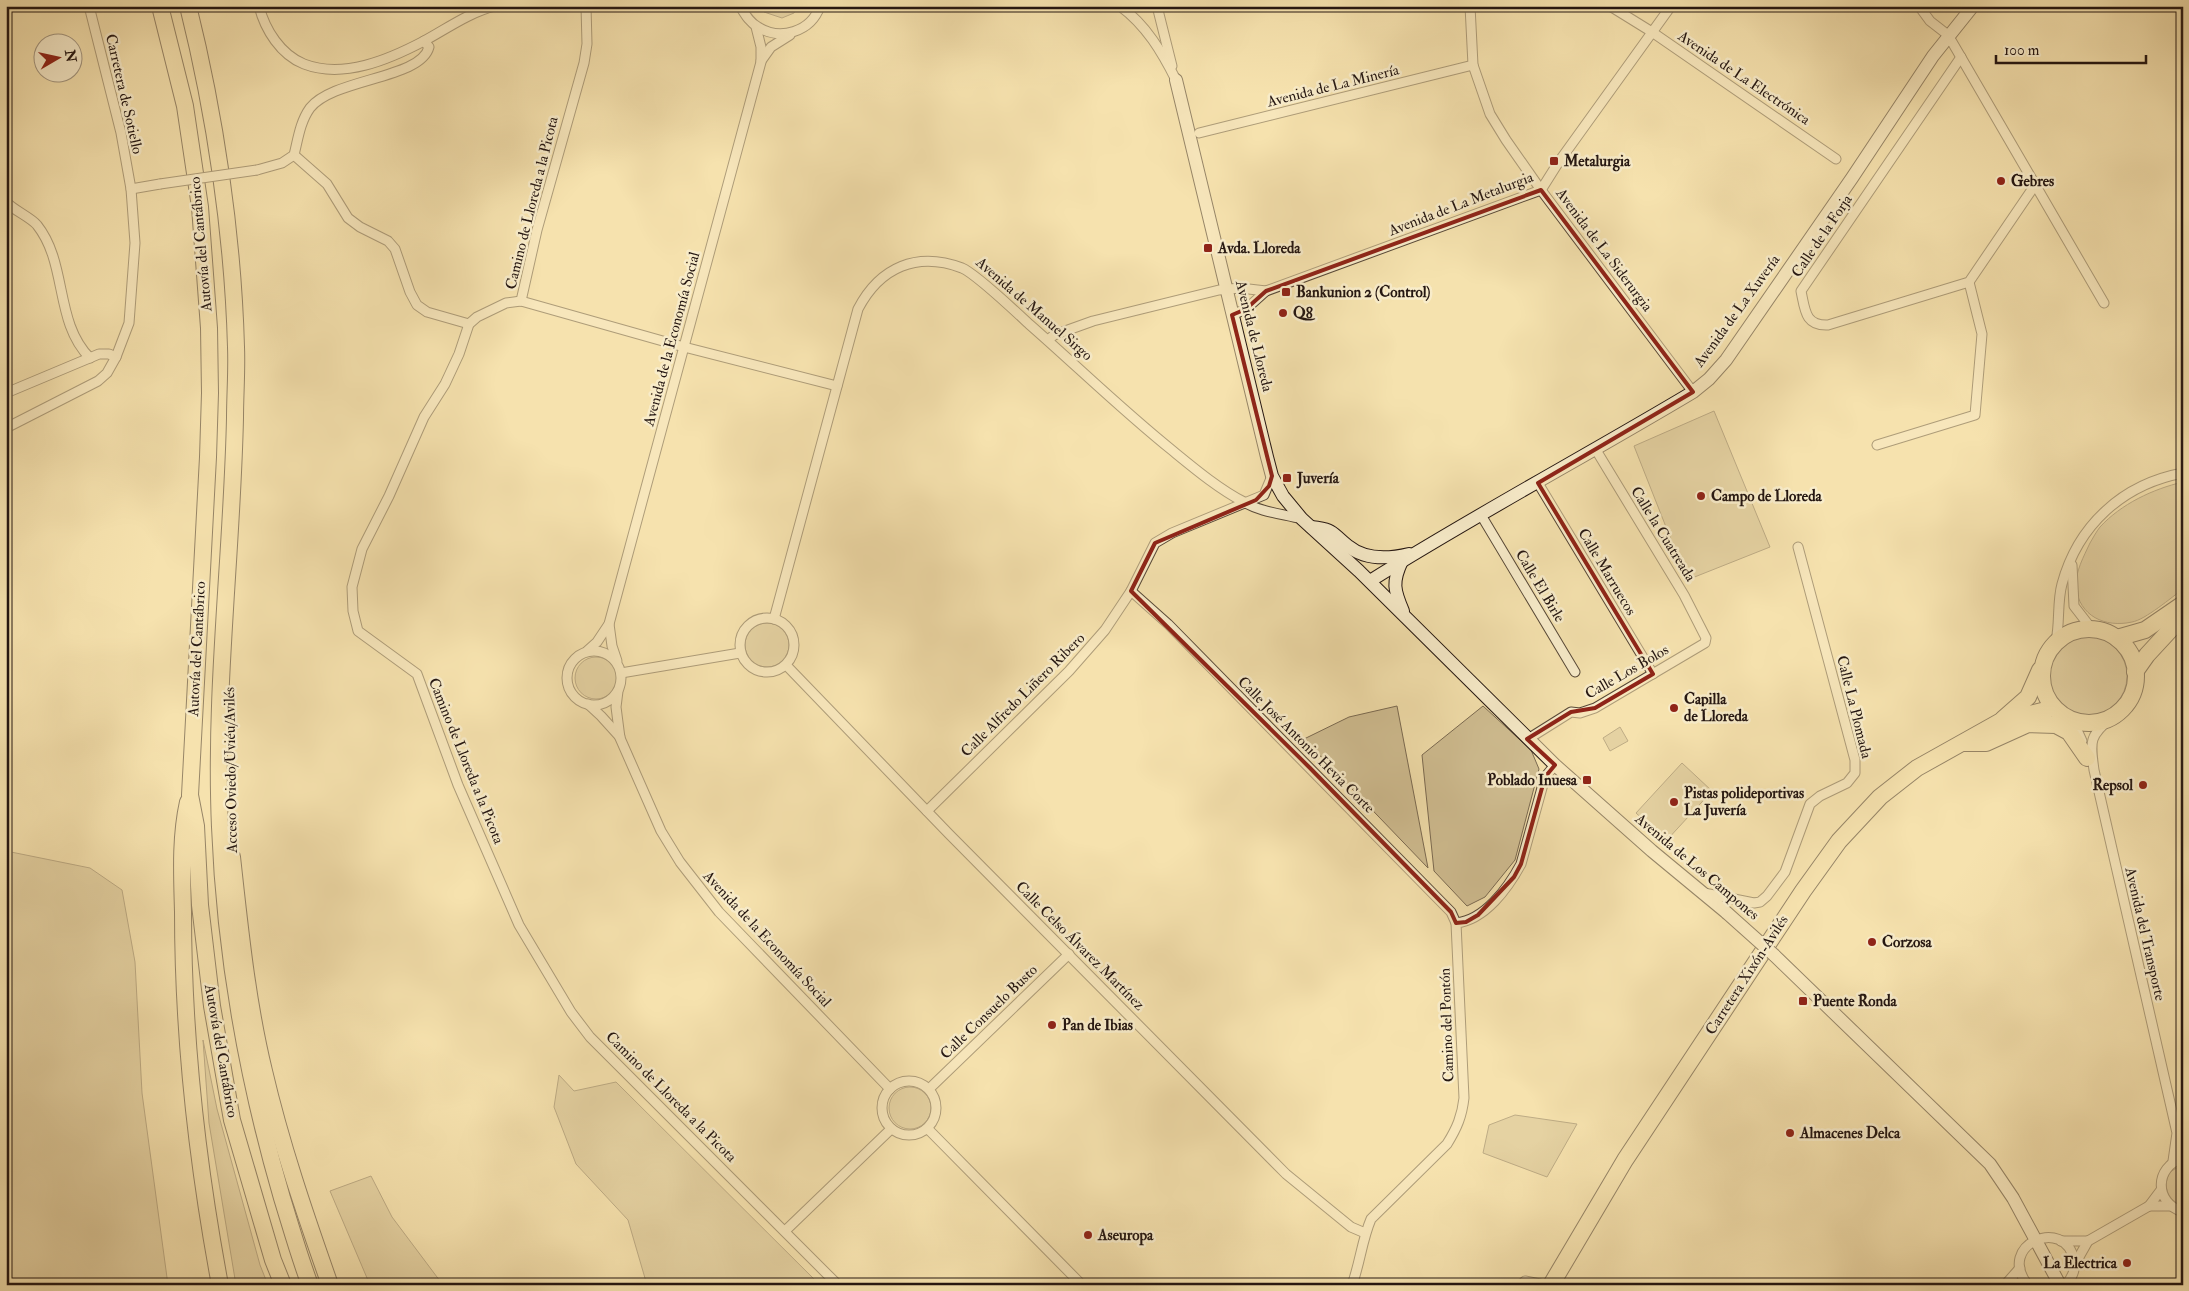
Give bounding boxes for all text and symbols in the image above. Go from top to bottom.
street label: Avenida de La Electrónica [1673,26,1814,130]
north arrow [32,32,82,82]
street label: Carretera de Sotiello [101,32,147,156]
scale bar [1996,32,2146,64]
text: 100 m [2004,41,2040,60]
text: N [61,48,80,64]
street label: Avenida de La Minería [1264,60,1402,112]
street label: Camino de Lloreda a la Picota [501,114,563,291]
place label: Metalurgia [1563,152,1631,172]
marker: Metalurgia [1548,155,1560,167]
street label: Avenida de La Metalurgia [1385,167,1537,241]
place label: Gebres [2011,172,2054,191]
marker: Gebres [1995,175,2007,187]
street label: Autovía del Cantábrico [186,176,216,313]
street label: Avenida de La Siderurgia [1551,184,1657,316]
street label: Calle de la Forja [1787,190,1857,281]
place label: Avda. Lloreda [1217,239,1301,258]
marker: Avda. Lloreda [1202,242,1214,254]
street label: Avenida de la Economía Social [639,250,704,429]
street label: Avenida de La Xuvería [1689,250,1785,372]
street label: Avenida de Manuel Sirgo [971,252,1096,365]
street label: Avenida de Lloreda [1231,277,1277,394]
place label: Bankunion 2 (Control) [1296,283,1431,302]
marker: Bankunion 2 (Control) [1280,286,1292,298]
place label: Q8 [1293,304,1316,323]
marker: Q8 [1277,307,1289,319]
place label: Juvería [1296,469,1340,489]
marker: Juvería [1281,472,1293,484]
street label: Calle la Cuatreada [1626,483,1700,586]
place label: Campo de Lloreda [1711,487,1823,507]
marker: Campo de Lloreda [1695,490,1707,502]
street label: Calle Marruecos [1574,525,1640,619]
street label: Calle El Birle [1511,546,1569,626]
street label: Autovía del Cantábrico [184,581,210,718]
street label: Calle Alfredo Liñero Ribero [957,629,1089,761]
street label: Calle Los Bolos [1582,640,1672,704]
street label: Calle La Plomada [1832,654,1876,761]
street label: Calle José Antonio Hevia Corte [1233,672,1379,818]
street label: Camino de Lloreda a la Picota [424,675,508,848]
street label: Acceso Oviedo/Uviéu/Avilés [220,687,242,854]
place label: Capilla de Lloreda [1684,690,1749,726]
marker: Capilla de Lloreda [1668,702,1680,714]
place label: Poblado Inuesa [1487,771,1578,790]
marker: Poblado Inuesa [1581,774,1593,786]
place label: Repsol [2092,776,2133,796]
marker: Repsol [2137,779,2149,791]
place label: Pistas polideportivas La Juvería [1684,784,1804,821]
marker: Pistas polideportivas La Juvería [1668,796,1680,808]
street label: Avenida de Los Campones [1630,809,1763,925]
street label: Avenida del Transporte [2119,864,2170,1003]
street label: Avenida de la Economía Social [698,866,835,1011]
street label: Calle Celso Álvarez Martínez [1011,876,1150,1015]
street label: Carretera Xixón-Avilés [1701,912,1793,1038]
place label: Corzosa [1882,933,1932,952]
marker: Corzosa [1866,936,1878,948]
street label: Calle Consuelo Busto [936,961,1042,1063]
street label: Camino del Pontón [1436,967,1458,1083]
street label: Autovía del Cantábrico [200,982,242,1119]
place label: Puente Ronda [1813,992,1898,1011]
marker: Puente Ronda [1797,995,1809,1007]
place label: Pan de Ibias [1062,1016,1133,1035]
marker: Pan de Ibias [1046,1019,1058,1031]
street label: Camino de Lloreda a la Picota [602,1028,741,1167]
place label: Almacenes Delca [1799,1124,1901,1143]
marker: Almacenes Delca [1784,1127,1796,1139]
place label: Aseuropa [1097,1226,1154,1246]
marker: Aseuropa [1082,1229,1094,1241]
place label: La Electrica [2043,1254,2118,1273]
marker: La Electrica [2121,1257,2133,1269]

